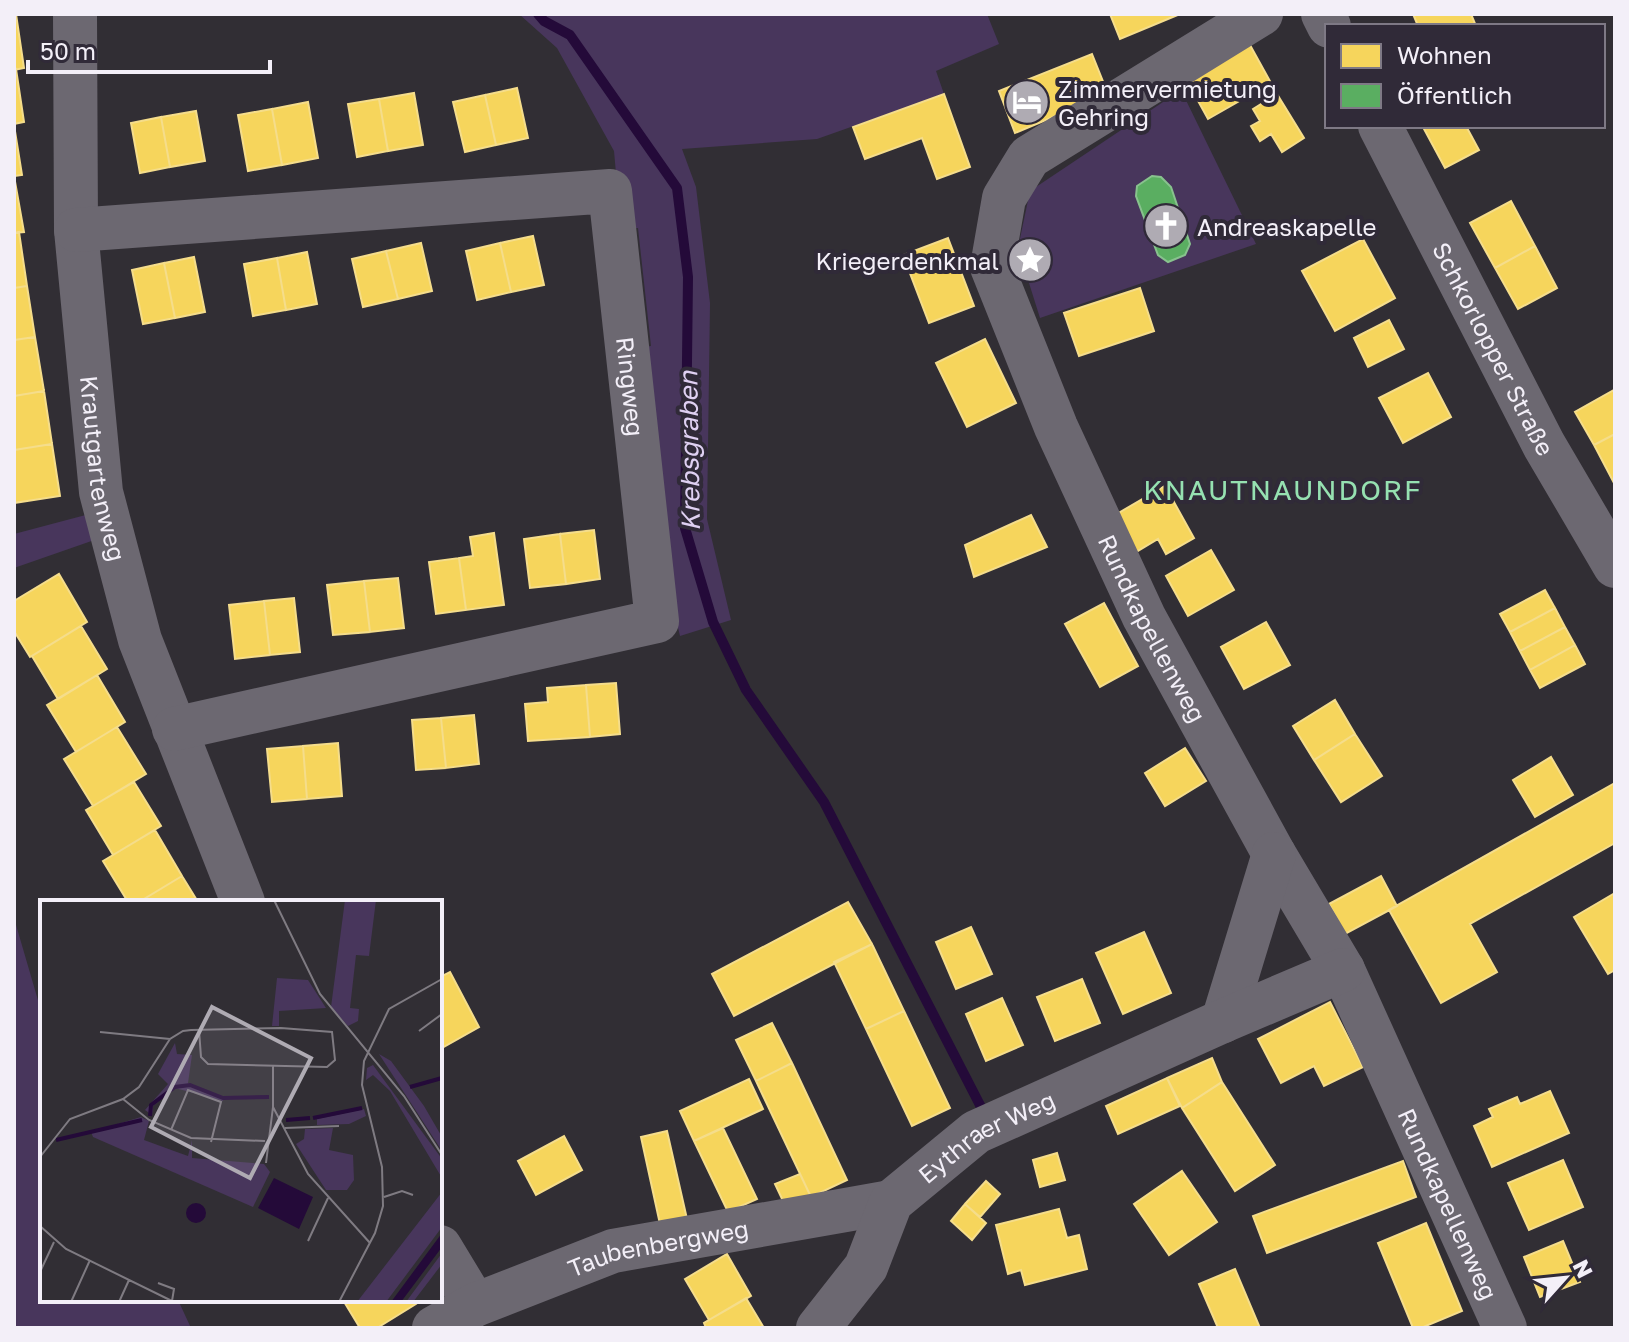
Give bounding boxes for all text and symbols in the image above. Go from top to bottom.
scale bar [28,24,270,74]
legend [1325,24,1605,128]
text: 50 m [40,36,96,65]
text: Wohnen [1397,40,1492,69]
place label: Zimmervermietung Gehring [1058,74,1277,131]
hotel icon: Zimmervermietung Gehring [1003,78,1051,126]
text: Öffentlich [1397,80,1512,109]
church icon: Andreaskapelle [1142,202,1190,250]
place label: Andreaskapelle [1197,212,1377,241]
place icon: Kriegerdenkmal [1006,236,1054,284]
street label: Schkorlopper Straße [1427,237,1561,460]
place label: Kriegerdenkmal [815,246,999,275]
street label: Ringweg [612,335,651,438]
water label: Krebsgraben [672,370,706,531]
street label: Krautgartenweg [75,374,133,564]
district label: KNAUTNAUNDORF [1143,473,1423,506]
street label: Rundkapellenweg [1093,529,1213,727]
inset map [40,900,442,1302]
street label: Eythraer Weg [912,1084,1059,1188]
street label: Rundkapellenweg [1393,1103,1505,1304]
street label: Taubenbergweg [563,1213,751,1282]
north arrow [1525,1238,1605,1318]
text: N [1567,1255,1599,1282]

